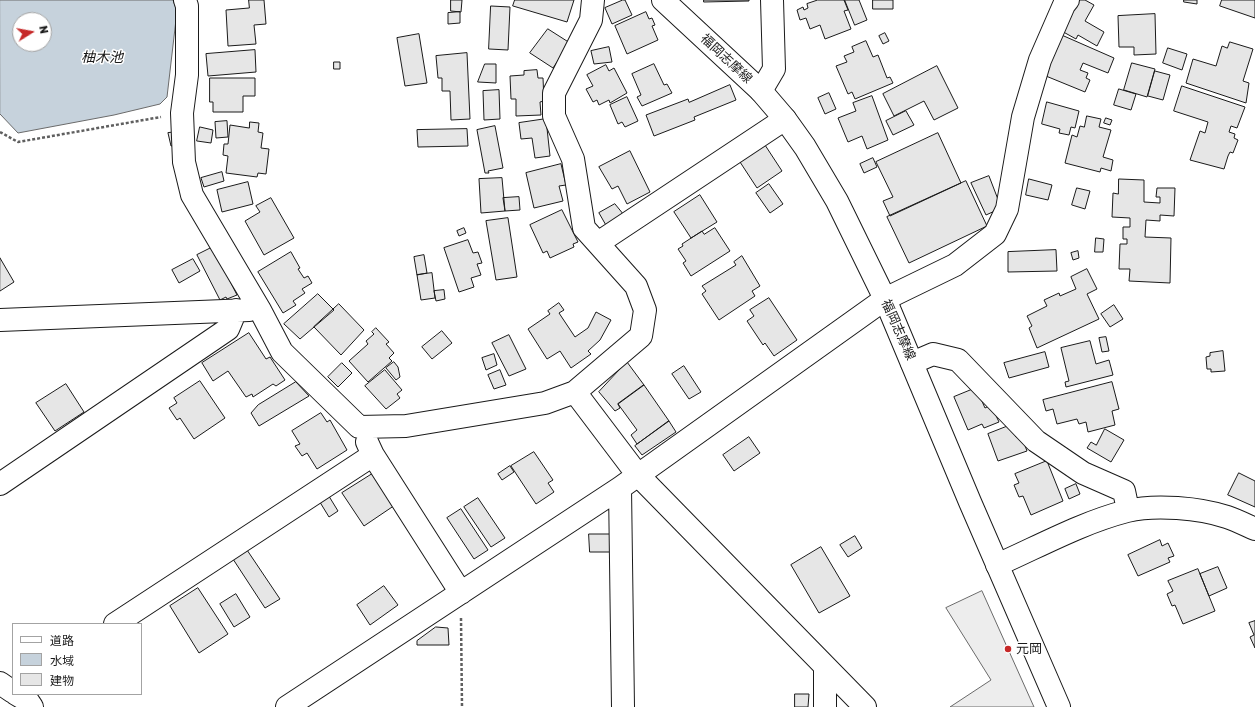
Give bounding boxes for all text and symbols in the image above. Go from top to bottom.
north arrow [12,12,52,52]
text: N [36,25,50,35]
street label: 福岡志摩線 [697,31,755,87]
water label: 柚木池 [81,50,123,66]
street label: 福岡志摩線 [878,297,918,363]
legend [12,623,142,695]
text: 道路 [50,634,74,648]
place label: 元岡 [1016,641,1042,657]
marker: 元岡 [1003,644,1013,654]
text: 水域 [50,654,74,668]
text: 建物 [50,674,74,688]

